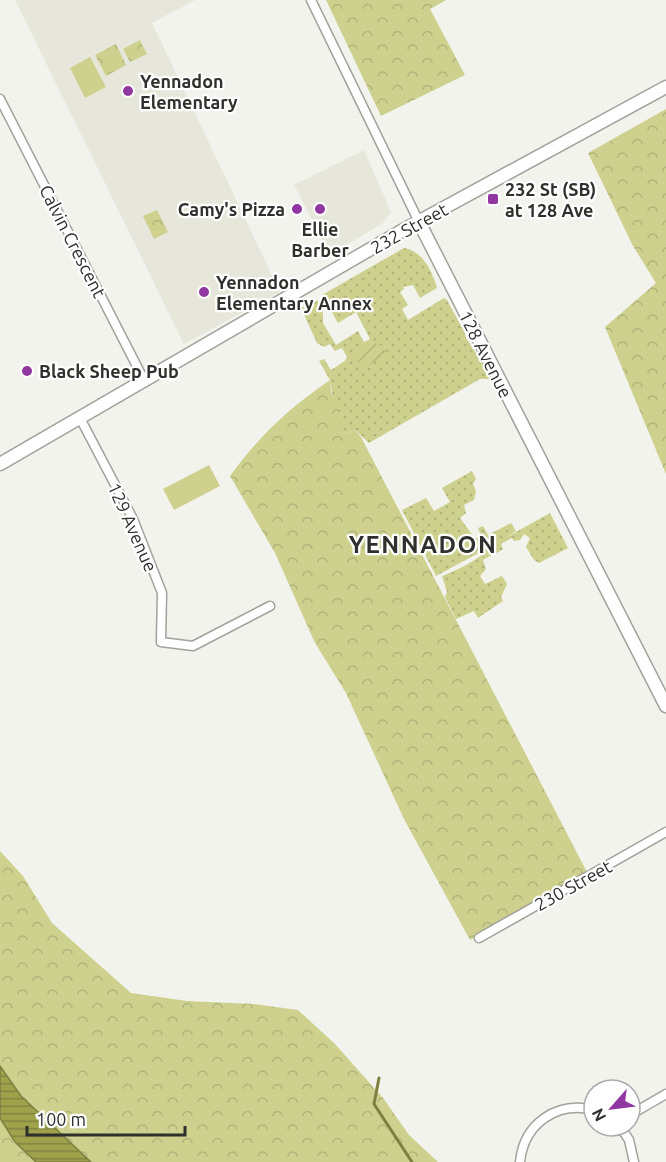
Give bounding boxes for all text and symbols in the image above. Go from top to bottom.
place label: Yennadon Elementary [140,71,238,112]
marker: Yennadon Elementary [121,84,135,98]
place label: 232 St (SB) at 128 Ave [505,179,596,220]
street label: Calvin Crescent [36,181,110,301]
marker: 232 St (SB) at 128 Ave [486,192,500,206]
place label: Camy's Pizza [178,199,285,219]
street label: 232 Street [367,199,451,257]
marker: Camy's Pizza [290,202,304,216]
marker: Ellie Barber [313,202,327,216]
place label: Ellie Barber [291,219,349,260]
place label: Yennadon Elementary Annex [216,272,372,313]
marker: Yennadon Elementary Annex [197,285,211,299]
street label: 128 Avenue [455,307,517,401]
place label: Black Sheep Pub [39,361,179,381]
marker: Black Sheep Pub [20,364,34,378]
street label: 129 Avenue [104,479,162,575]
district label: YENNADON [349,531,497,558]
street label: 230 Street [531,856,615,914]
north arrow [582,1078,642,1138]
scale bar [27,1099,184,1137]
text: N [588,1106,610,1125]
text: 100 m [36,1109,86,1129]

